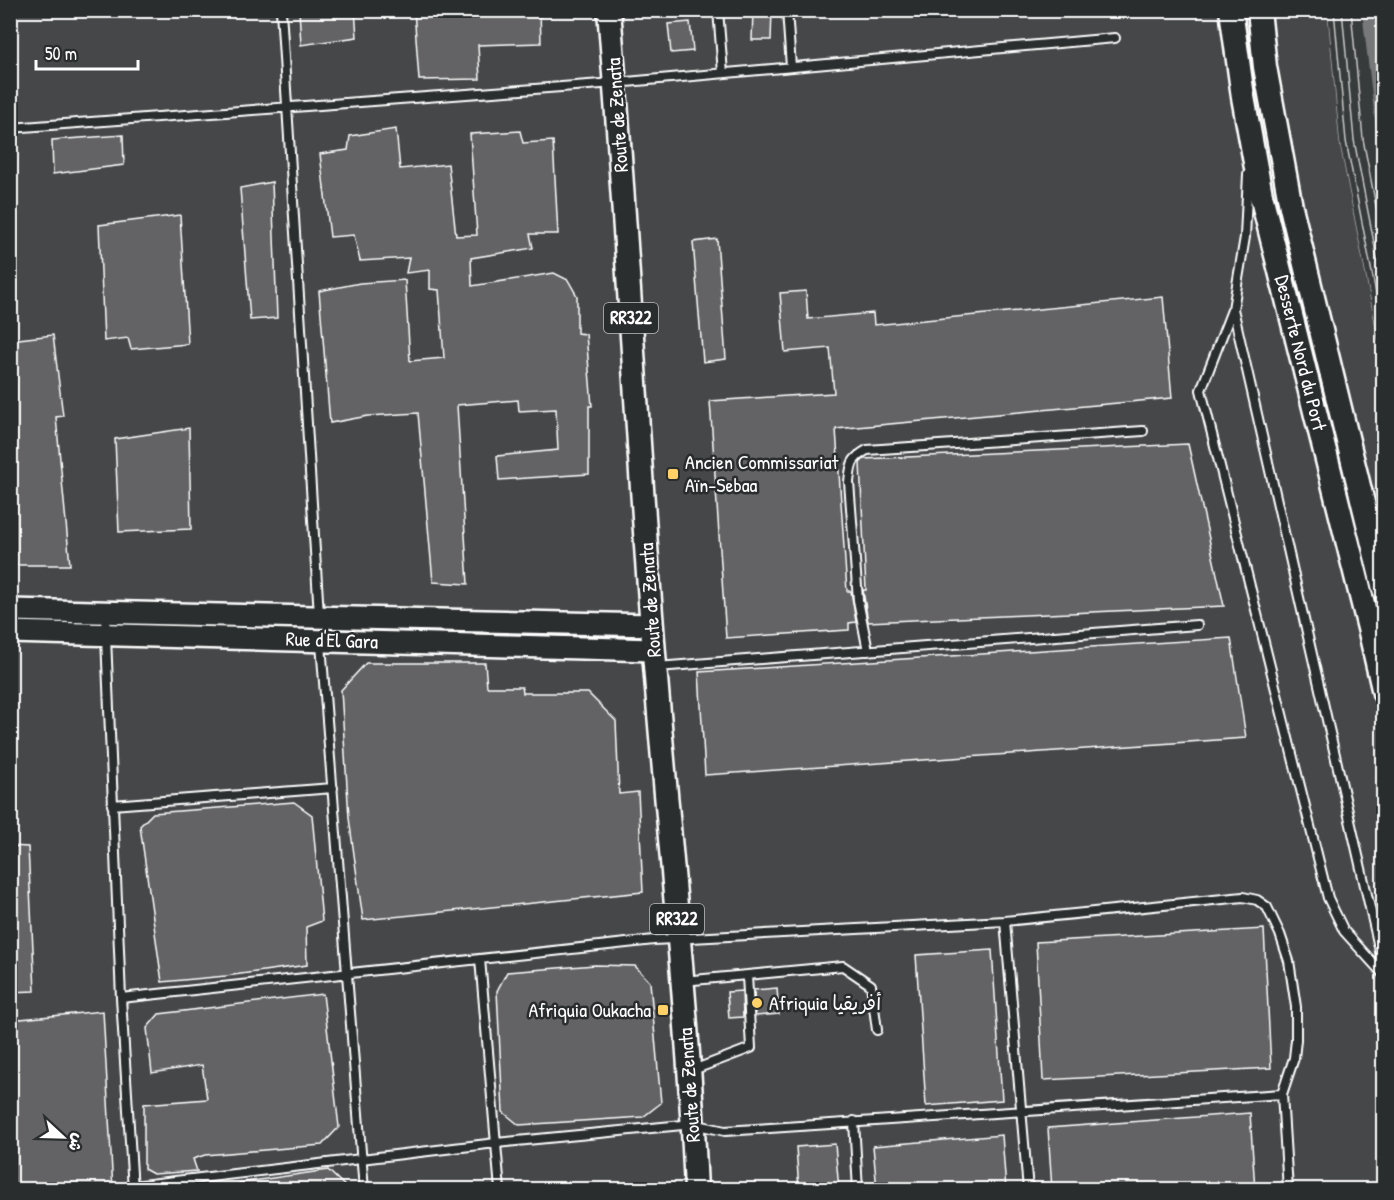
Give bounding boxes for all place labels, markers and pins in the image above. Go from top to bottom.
place label: Ancien Commissariat Aïn-Sebaa [685,448,840,498]
marker: Ancien Commissariat Aïn-Sebaa [666,467,680,481]
place label: Afriquia أفريقيا [769,989,881,1016]
place label: Afriquia Oukacha [528,996,651,1023]
marker: Afriquia أفريقيا [750,996,764,1010]
marker: Afriquia Oukacha [656,1003,670,1017]

